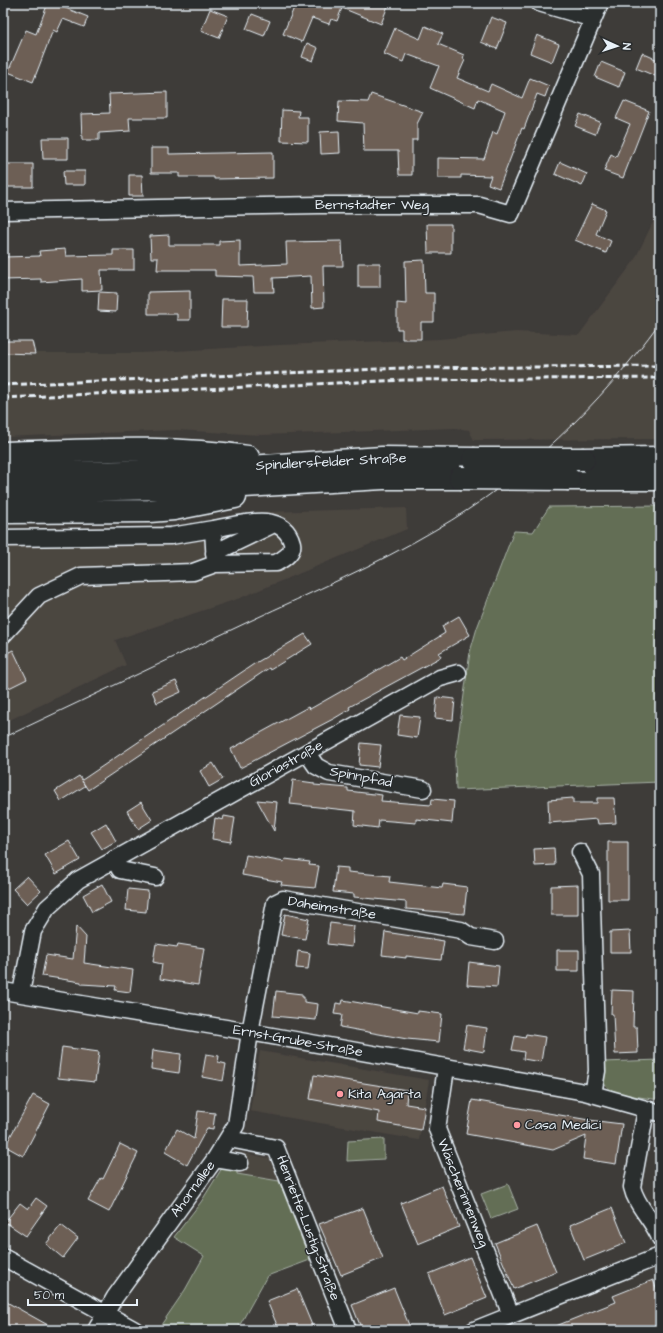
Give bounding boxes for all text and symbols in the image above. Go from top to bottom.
north arrow [597,26,637,66]
text: N [619,43,634,50]
street label: Bernstadter Weg [315,195,429,215]
street label: Spindlersfelder Straße [255,448,407,476]
street label: Gloriastraße [245,735,327,793]
street label: Spinnpfad [328,761,394,793]
street label: Daheimstraße [287,891,378,925]
street label: Ernst-Grube-Straße [232,1020,365,1062]
place label: Kita Agarta [348,1084,421,1104]
marker: Kita Agarta [335,1089,345,1099]
place label: Casa Medici [525,1115,601,1135]
marker: Casa Medici [512,1120,522,1130]
street label: Wäscherinnenweg [432,1136,494,1250]
street label: Henriette-Lustig-Straße [271,1153,345,1304]
street label: Ahornallee [166,1156,220,1221]
scale bar [28,1281,137,1307]
text: 50 m [34,1287,65,1304]

